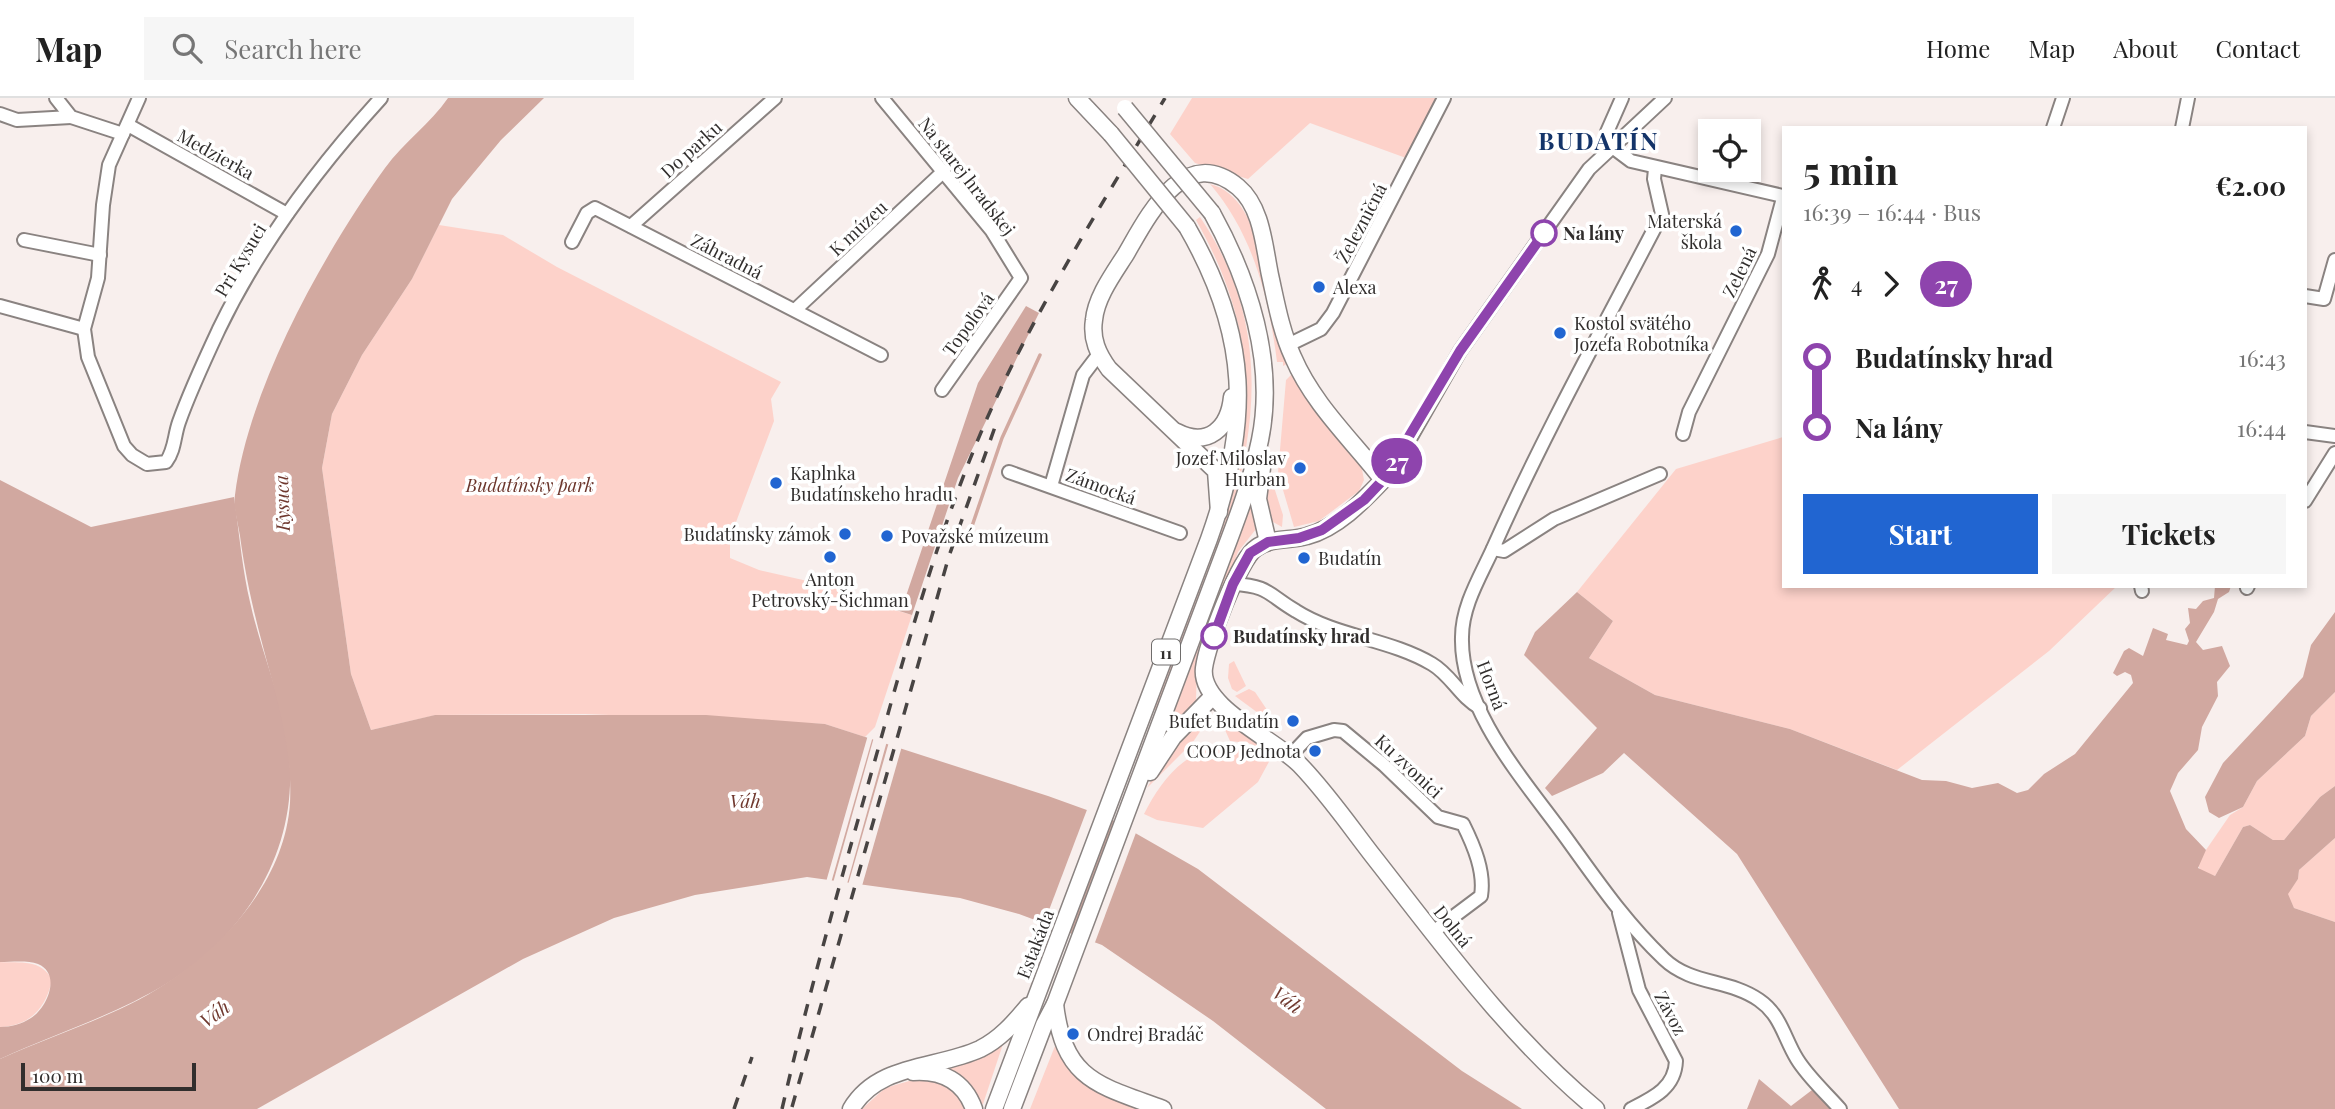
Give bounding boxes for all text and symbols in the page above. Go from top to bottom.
search box [144,17,634,80]
text: Map [35,26,102,70]
icon: search [168,29,206,67]
text: Search here [224,31,362,66]
text: Home [1926,32,1990,64]
text: Map [2028,32,2075,64]
text: About [2113,32,2177,64]
text: Contact [2215,32,2300,64]
street label: Na starej hradskej [913,112,1021,240]
street label: Do parku [655,115,727,183]
map controls [1698,119,1761,182]
button: locate [1698,119,1761,182]
street label: Medzierka [173,123,259,185]
district label: BUDATÍN [1538,124,1660,156]
text: 5 min [1803,144,1898,195]
text: €2.00 [2215,168,2286,203]
street label: Železničná [1330,179,1392,267]
street label: K múzeu [824,195,892,261]
text: 16:39 – 16:44 · Bus [1803,196,1981,227]
place label: Materská škola [1647,209,1722,254]
street label: Pri Kysuci [209,219,271,301]
marker: Na lány [1531,220,1557,246]
place label: Na lány [1563,221,1625,245]
marker: Materská škola [1728,223,1744,239]
street label: Záhradná [687,228,767,284]
street label: Zelená [1716,243,1762,301]
icon: walk [1803,265,1841,303]
icon: forward [1872,265,1910,303]
text: 4 [1851,268,1862,299]
text: 27 [1934,268,1958,300]
place label: Alexa [1332,275,1377,299]
marker: Alexa [1311,279,1327,295]
street label: Topoľová [937,287,999,361]
place label: Kostol svätého Jozefa Robotníka [1573,311,1709,356]
marker: Kostol svätého Jozefa Robotníka [1552,325,1568,341]
text: Budatínsky hrad [1855,340,2053,375]
text: 16:43 [2238,342,2286,373]
text: Na lány [1855,410,1943,445]
text: 16:44 [2237,412,2286,443]
line badge: 27 [1366,438,1428,484]
text: 27 [1385,445,1409,477]
place label: Jozef Miloslav Hurban [1175,446,1286,491]
marker: Jozef Miloslav Hurban [1292,460,1308,476]
place label: Kaplnka Budatínskeho hradu [790,461,953,506]
street label: Zámocká [1063,462,1139,510]
park label: Budatínsky park [465,473,594,497]
water label: Kysuca [267,474,295,533]
marker: Kaplnka Budatínskeho hradu [768,475,784,491]
button: Start [1803,494,2038,574]
button: Tickets [2052,494,2286,574]
place label: Budatínsky zámok [683,522,831,546]
place label: Považské múzeum [901,524,1049,548]
marker: Budatínsky zámok [837,526,853,542]
marker: Považské múzeum [879,528,895,544]
place label: Budatín [1318,546,1382,570]
marker: Anton Petrovský-Šichman [822,549,838,565]
marker: Budatín [1296,550,1312,566]
place label: Anton Petrovský-Šichman [751,567,909,612]
marker: Budatínsky hrad [1201,623,1227,649]
place label: Budatínsky hrad [1233,624,1370,648]
road number: 11 [1152,639,1180,664]
street label: Horná [1472,657,1512,713]
place label: Bufet Budatín [1169,709,1279,733]
marker: Bufet Budatín [1285,713,1301,729]
street label: Ku zvonici [1370,729,1448,803]
place label: COOP Jednota [1186,739,1301,763]
marker: COOP Jednota [1307,743,1323,759]
water label: Váh [729,787,761,813]
street label: Dolná [1429,900,1477,952]
street label: Estakáda [1011,906,1059,982]
water label: Váh [1268,979,1308,1019]
street label: Závoz [1649,987,1693,1039]
water label: Váh [194,993,234,1033]
place label: Ondrej Bradáč [1087,1022,1204,1046]
marker: Ondrej Bradáč [1065,1026,1081,1042]
scale bar [21,1060,196,1092]
text: 100 m [32,1062,83,1088]

